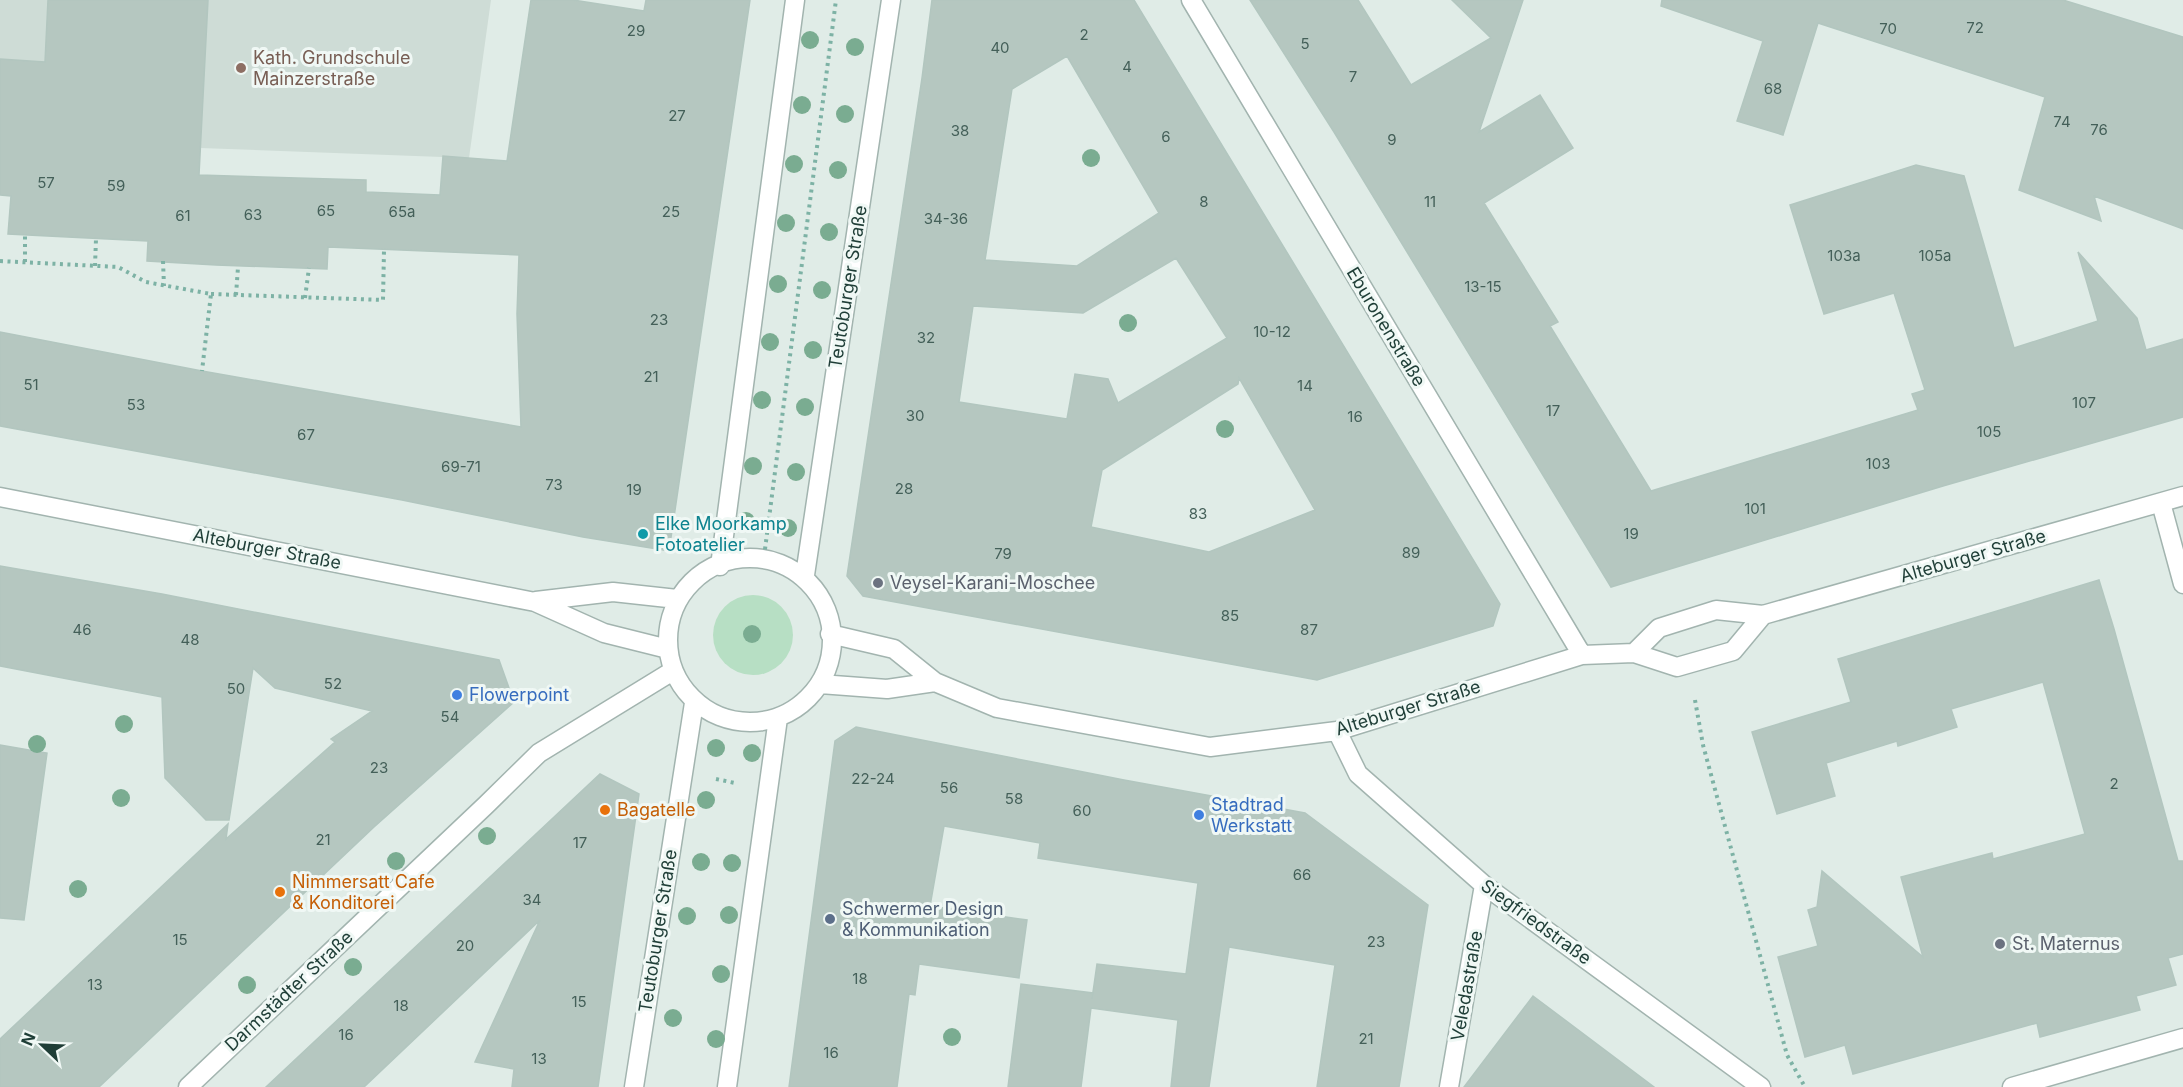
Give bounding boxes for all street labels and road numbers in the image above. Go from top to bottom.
street label: Teutoburger Straße [824,204,871,370]
street label: Eburonenstraße [1343,263,1430,390]
street label: Alteburger Straße [191,524,343,573]
street label: Alteburger Straße [1898,525,2048,586]
street label: Alteburger Straße [1333,675,1483,740]
street label: Teutoburger Straße [634,848,681,1014]
street label: Siegfriedstraße [1477,875,1595,969]
street label: Darmstädter Straße [221,926,357,1055]
street label: Veledastraße [1446,929,1487,1043]

